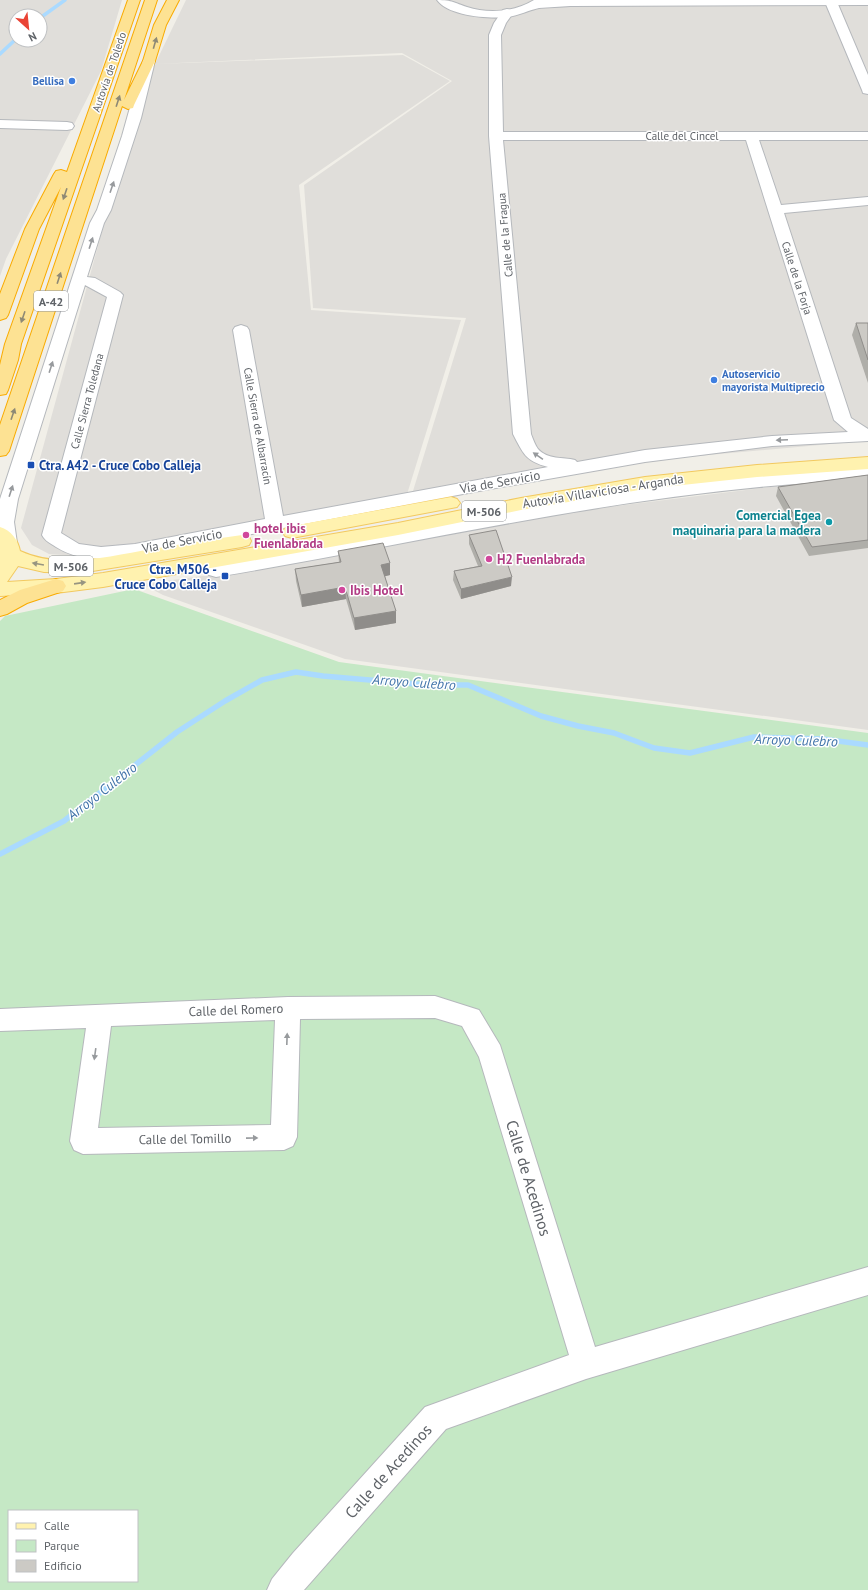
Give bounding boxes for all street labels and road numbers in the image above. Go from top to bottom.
street label: Autovía de Toledo [89,30,129,114]
street label: Calle del Cincel [646,129,719,143]
street label: Calle de la Fragua [494,192,516,278]
street label: Calle de la Forja [779,240,815,316]
road number: A-42 [34,291,68,311]
street label: Calle Sierra Toledana [67,352,107,450]
street label: Calle Sierra de Albarracín [241,366,275,486]
street label: Vía de Servicio [458,467,542,498]
street label: Autovía Villaviciosa - Arganda [521,470,685,512]
road number: M-506 [462,501,506,521]
street label: Vía de Servicio [140,525,224,557]
road number: M-506 [49,556,93,576]
street label: Calle del Romero [188,1000,284,1020]
street label: Calle de Acedinos [502,1118,556,1239]
street label: Calle del Tomillo [138,1130,232,1148]
street label: Calle de Acedinos [340,1419,436,1522]

